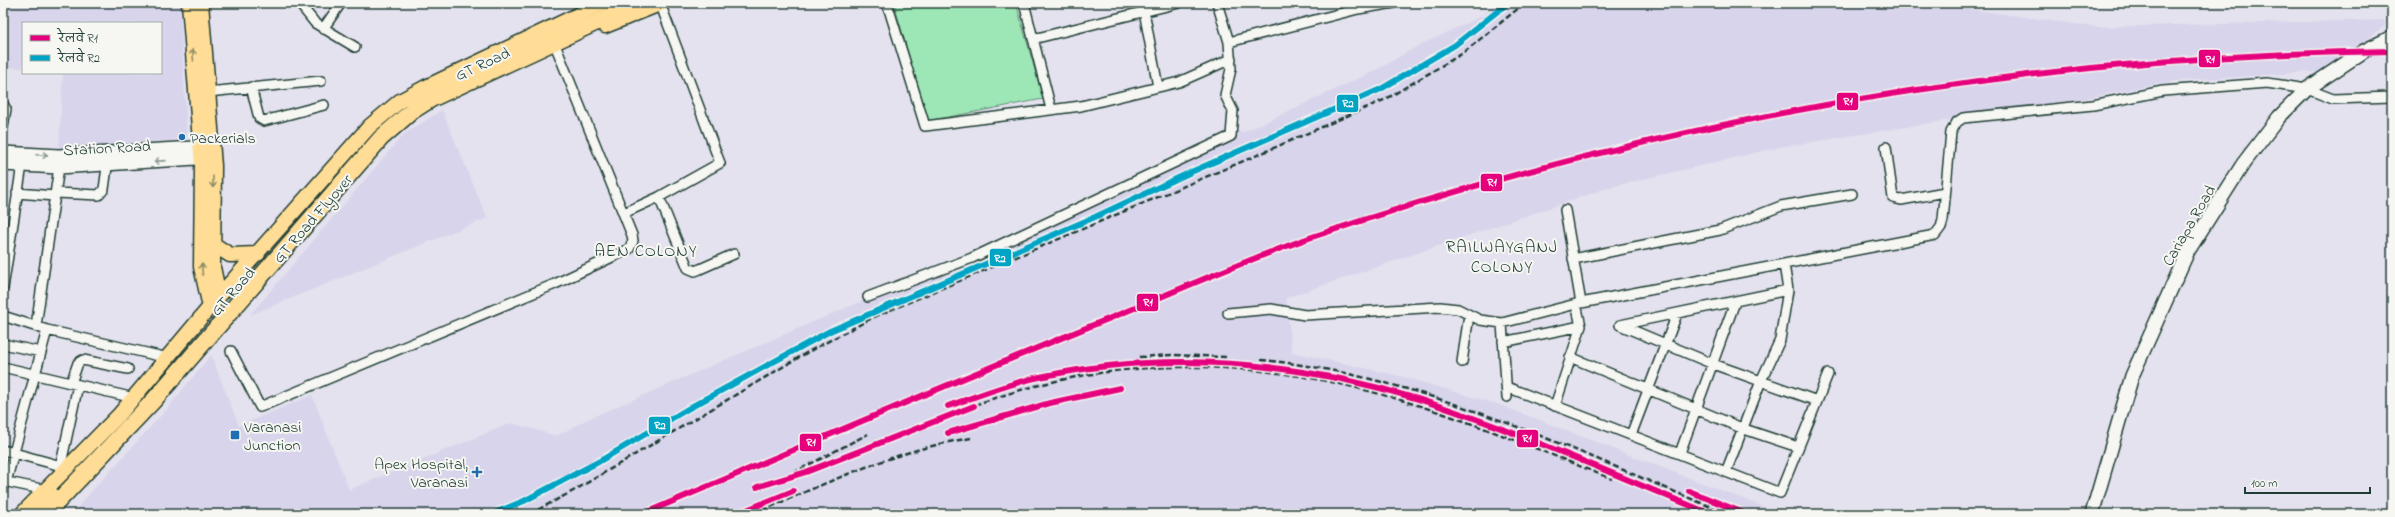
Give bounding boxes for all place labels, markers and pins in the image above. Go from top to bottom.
place label: Packerials [190,127,256,151]
marker: Packerials [177,132,187,142]
place label: Varanasi Junction [243,416,301,458]
marker: Varanasi Junction [229,429,241,441]
place label: Apex Hospital, Varanasi [374,453,468,495]
marker: Apex Hospital, Varanasi [471,466,483,478]

